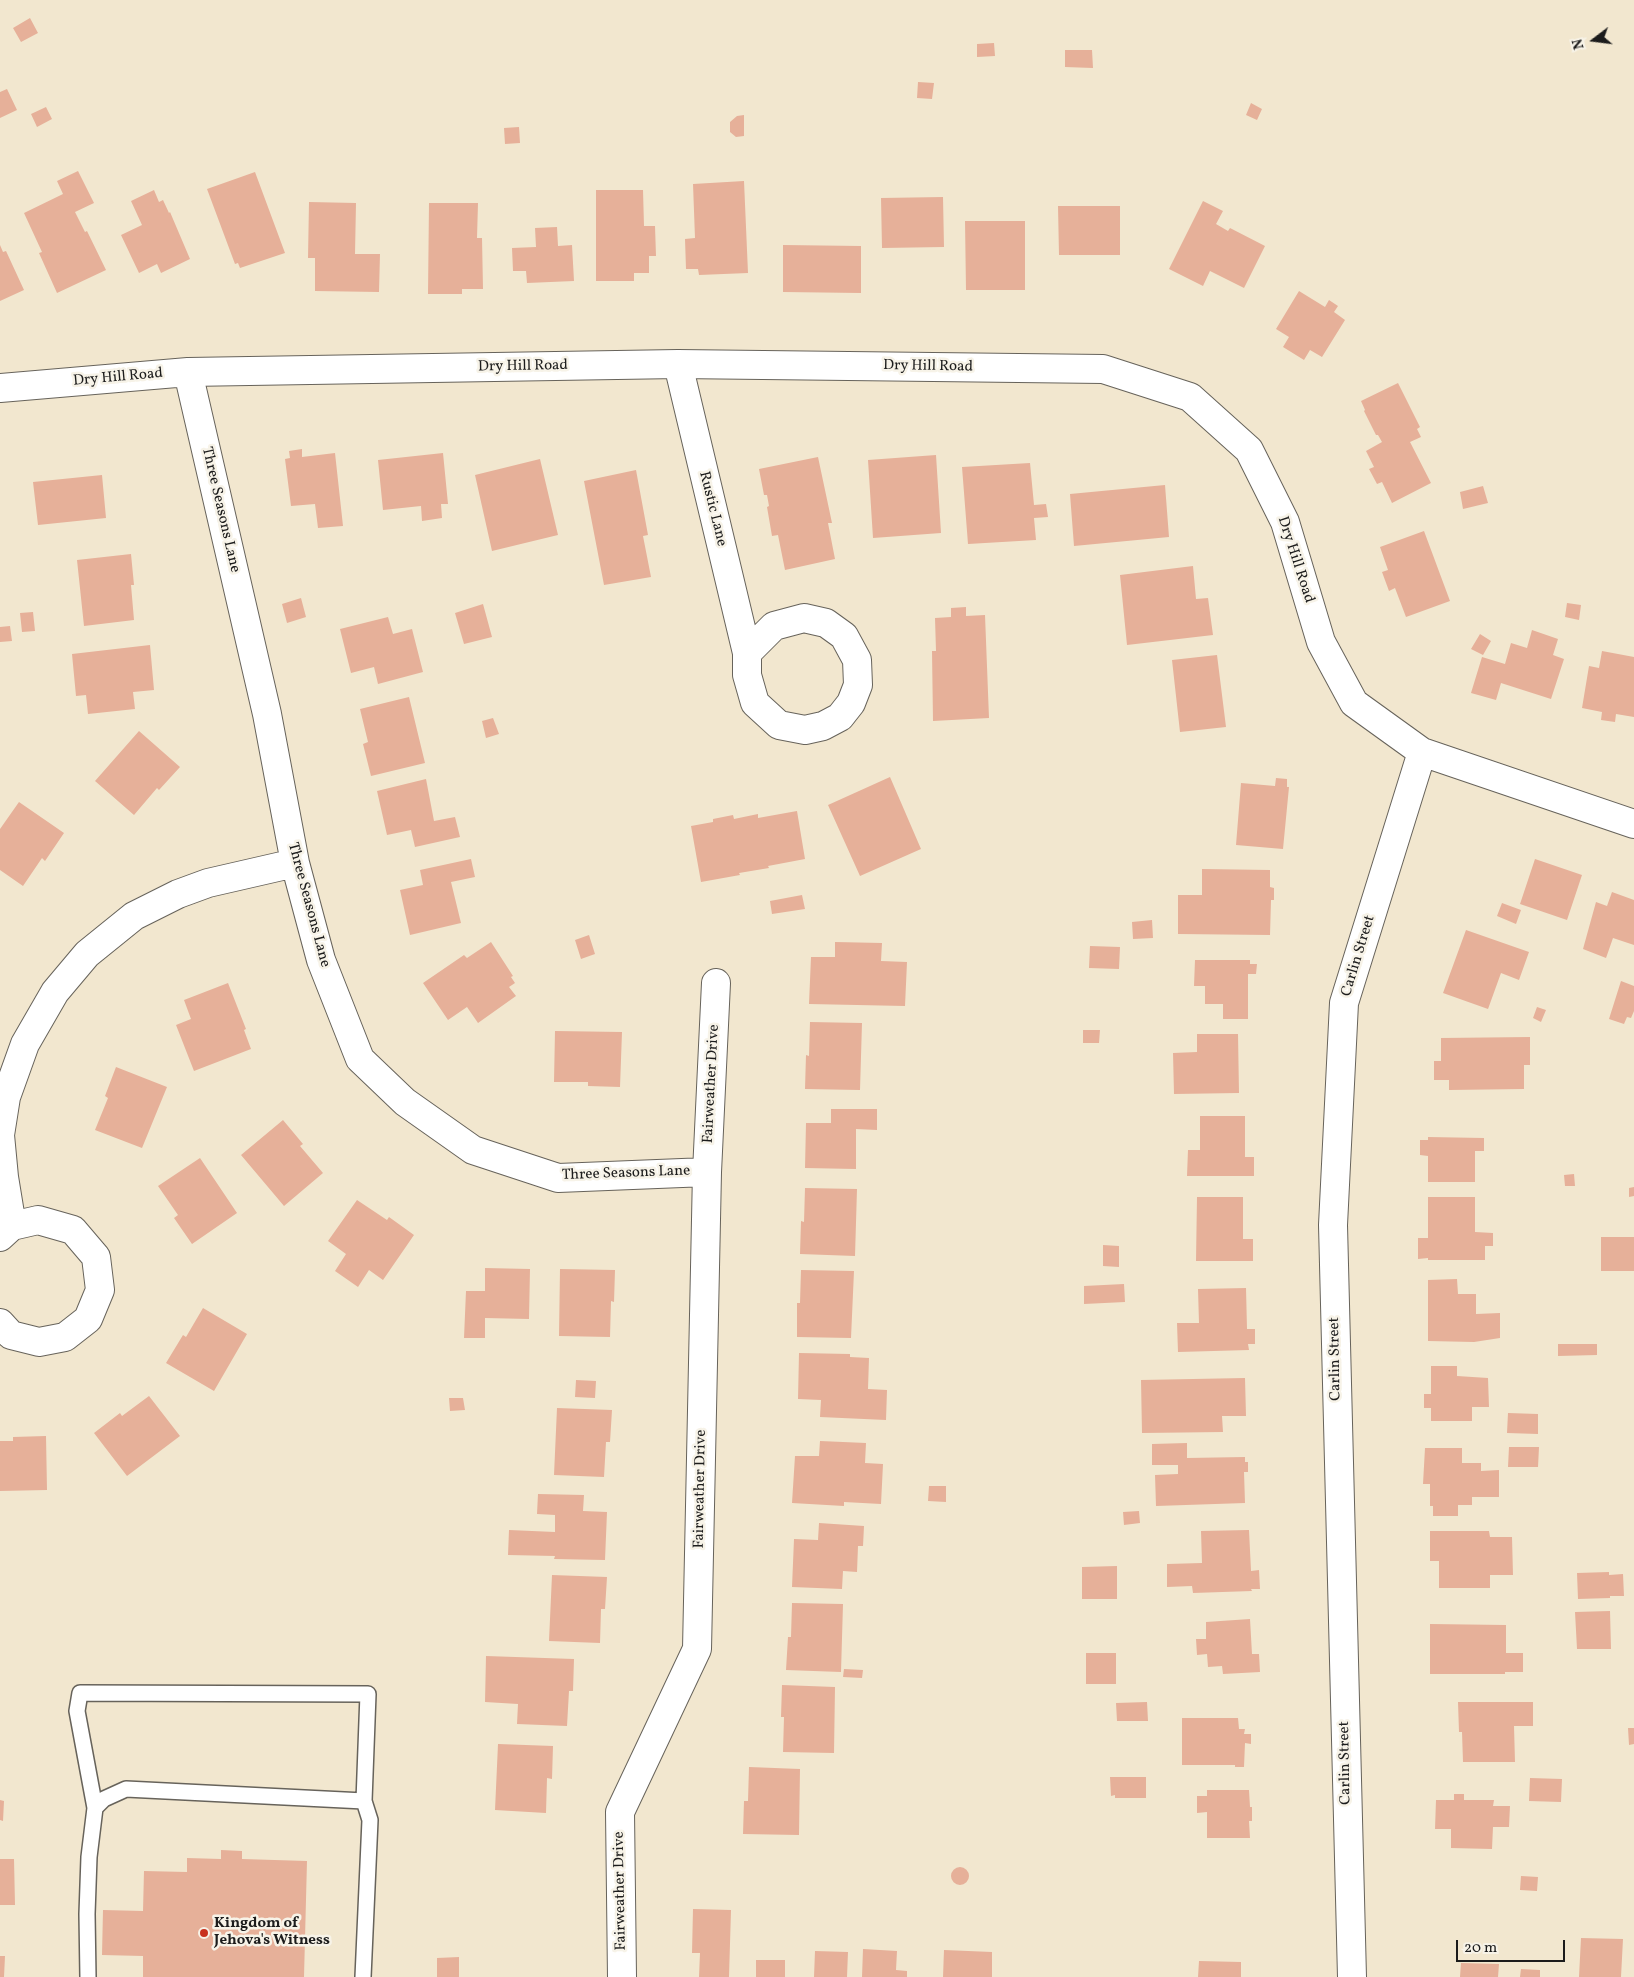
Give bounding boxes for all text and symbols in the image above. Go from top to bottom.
north arrow [1569,15,1619,65]
text: N [1569,37,1590,51]
street label: Dry Hill Road [478,357,568,377]
street label: Dry Hill Road [883,357,973,377]
street label: Dry Hill Road [72,365,164,391]
street label: Three Seasons Lane [197,445,243,575]
street label: Rustic Lane [694,470,730,548]
street label: Dry Hill Road [1273,514,1317,606]
street label: Three Seasons Lane [283,841,333,969]
street label: Carlin Street [1338,913,1380,999]
street label: Fairweather Drive [700,1024,724,1144]
street label: Three Seasons Lane [561,1163,691,1185]
street label: Carlin Street [1326,1317,1346,1401]
street label: Fairweather Drive [691,1429,711,1549]
street label: Carlin Street [1336,1721,1356,1805]
street label: Fairweather Drive [611,1831,631,1951]
place label: Kingdom of Jehova's Witness [214,1915,330,1950]
marker: Kingdom of Jehova's Witness [198,1927,210,1939]
scale bar [1459,1930,1568,1962]
text: 20 m [1464,1938,1497,1959]

